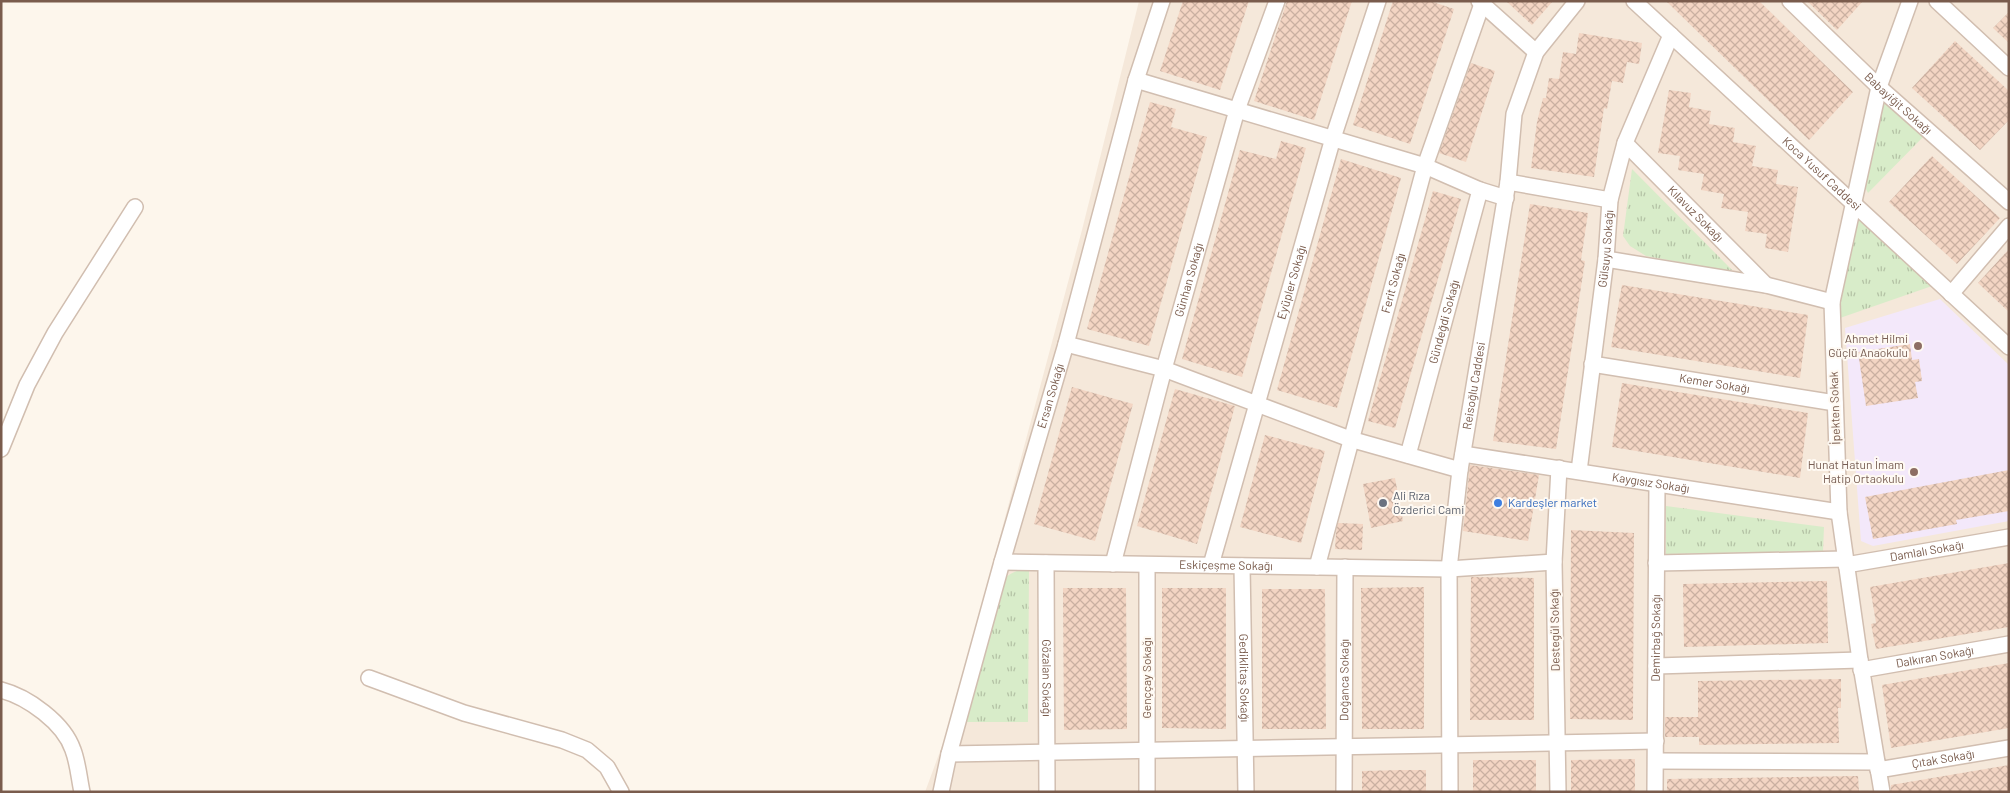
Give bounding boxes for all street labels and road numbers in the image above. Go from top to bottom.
street label: Babayiğit Sokağı [1862,69,1935,137]
street label: Koca Yusuf Caddesi [1780,133,1864,213]
street label: Kılavuz Sokağı [1665,182,1727,244]
street label: Gülsuyu Sokağı [1594,209,1615,288]
street label: Günhan Sokağı [1171,241,1205,318]
street label: Eyüpler Sokağı [1274,243,1308,321]
street label: Ferit Sokağı [1378,251,1407,314]
street label: Gündeğdi Sokağı [1425,278,1461,365]
street label: Reisoğlu Caddesi [1459,341,1487,431]
street label: Ersan Sokağı [1034,362,1066,430]
street label: Kemer Sokağı [1678,370,1751,395]
street label: İpekten Sokak [1826,371,1842,445]
street label: Kaygısız Sokağı [1611,469,1691,495]
street label: Damlalı Sokağı [1889,537,1965,563]
street label: Eskiçeşme Sokağı [1179,557,1273,572]
street label: Destegül Sokağı [1546,589,1562,671]
street label: Demirbağ Sokağı [1648,594,1662,682]
street label: Gediklitaş Sokağı [1237,634,1253,722]
street label: Genççay Sokağı [1139,637,1153,719]
street label: Gözalan Sokağı [1040,639,1055,717]
street label: Doğanca Sokağı [1336,639,1351,721]
street label: Dalkıran Sokağı [1895,642,1975,670]
street label: Çıtak Sokağı [1911,746,1975,770]

